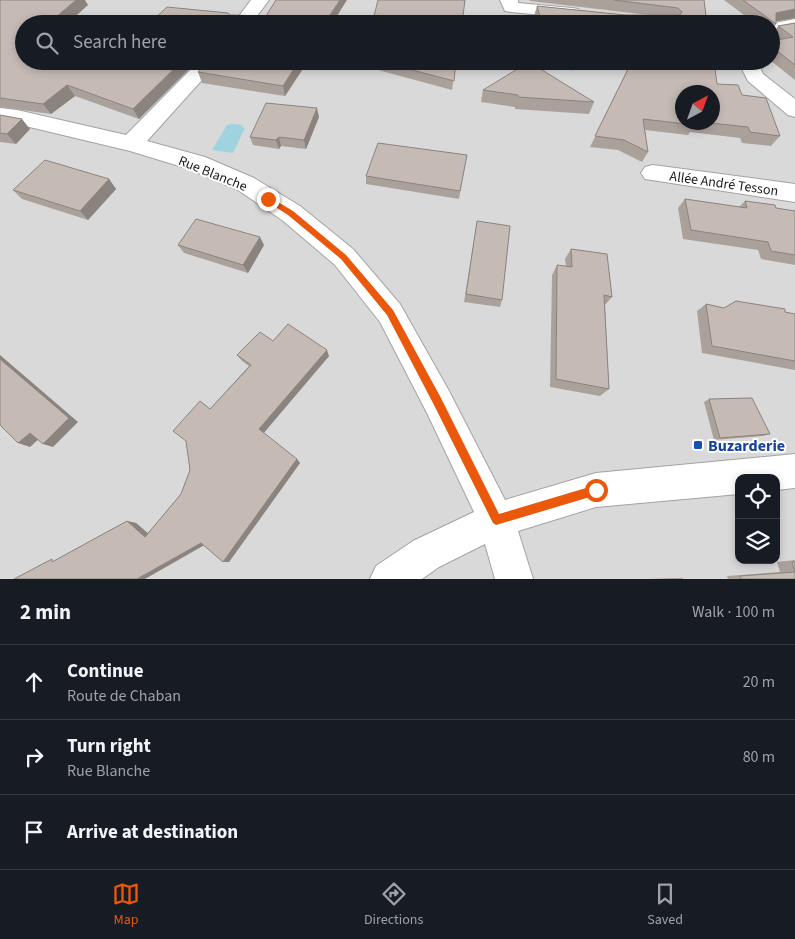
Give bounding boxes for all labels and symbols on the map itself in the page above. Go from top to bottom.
north arrow [675,85,720,130]
street label: Rue Blanche [175,151,250,197]
street label: Allée André Tesson [668,166,779,202]
route end [257,188,280,211]
place label: Buzarderie [708,435,785,457]
marker: Buzarderie [692,439,704,451]
route start [585,479,608,502]

